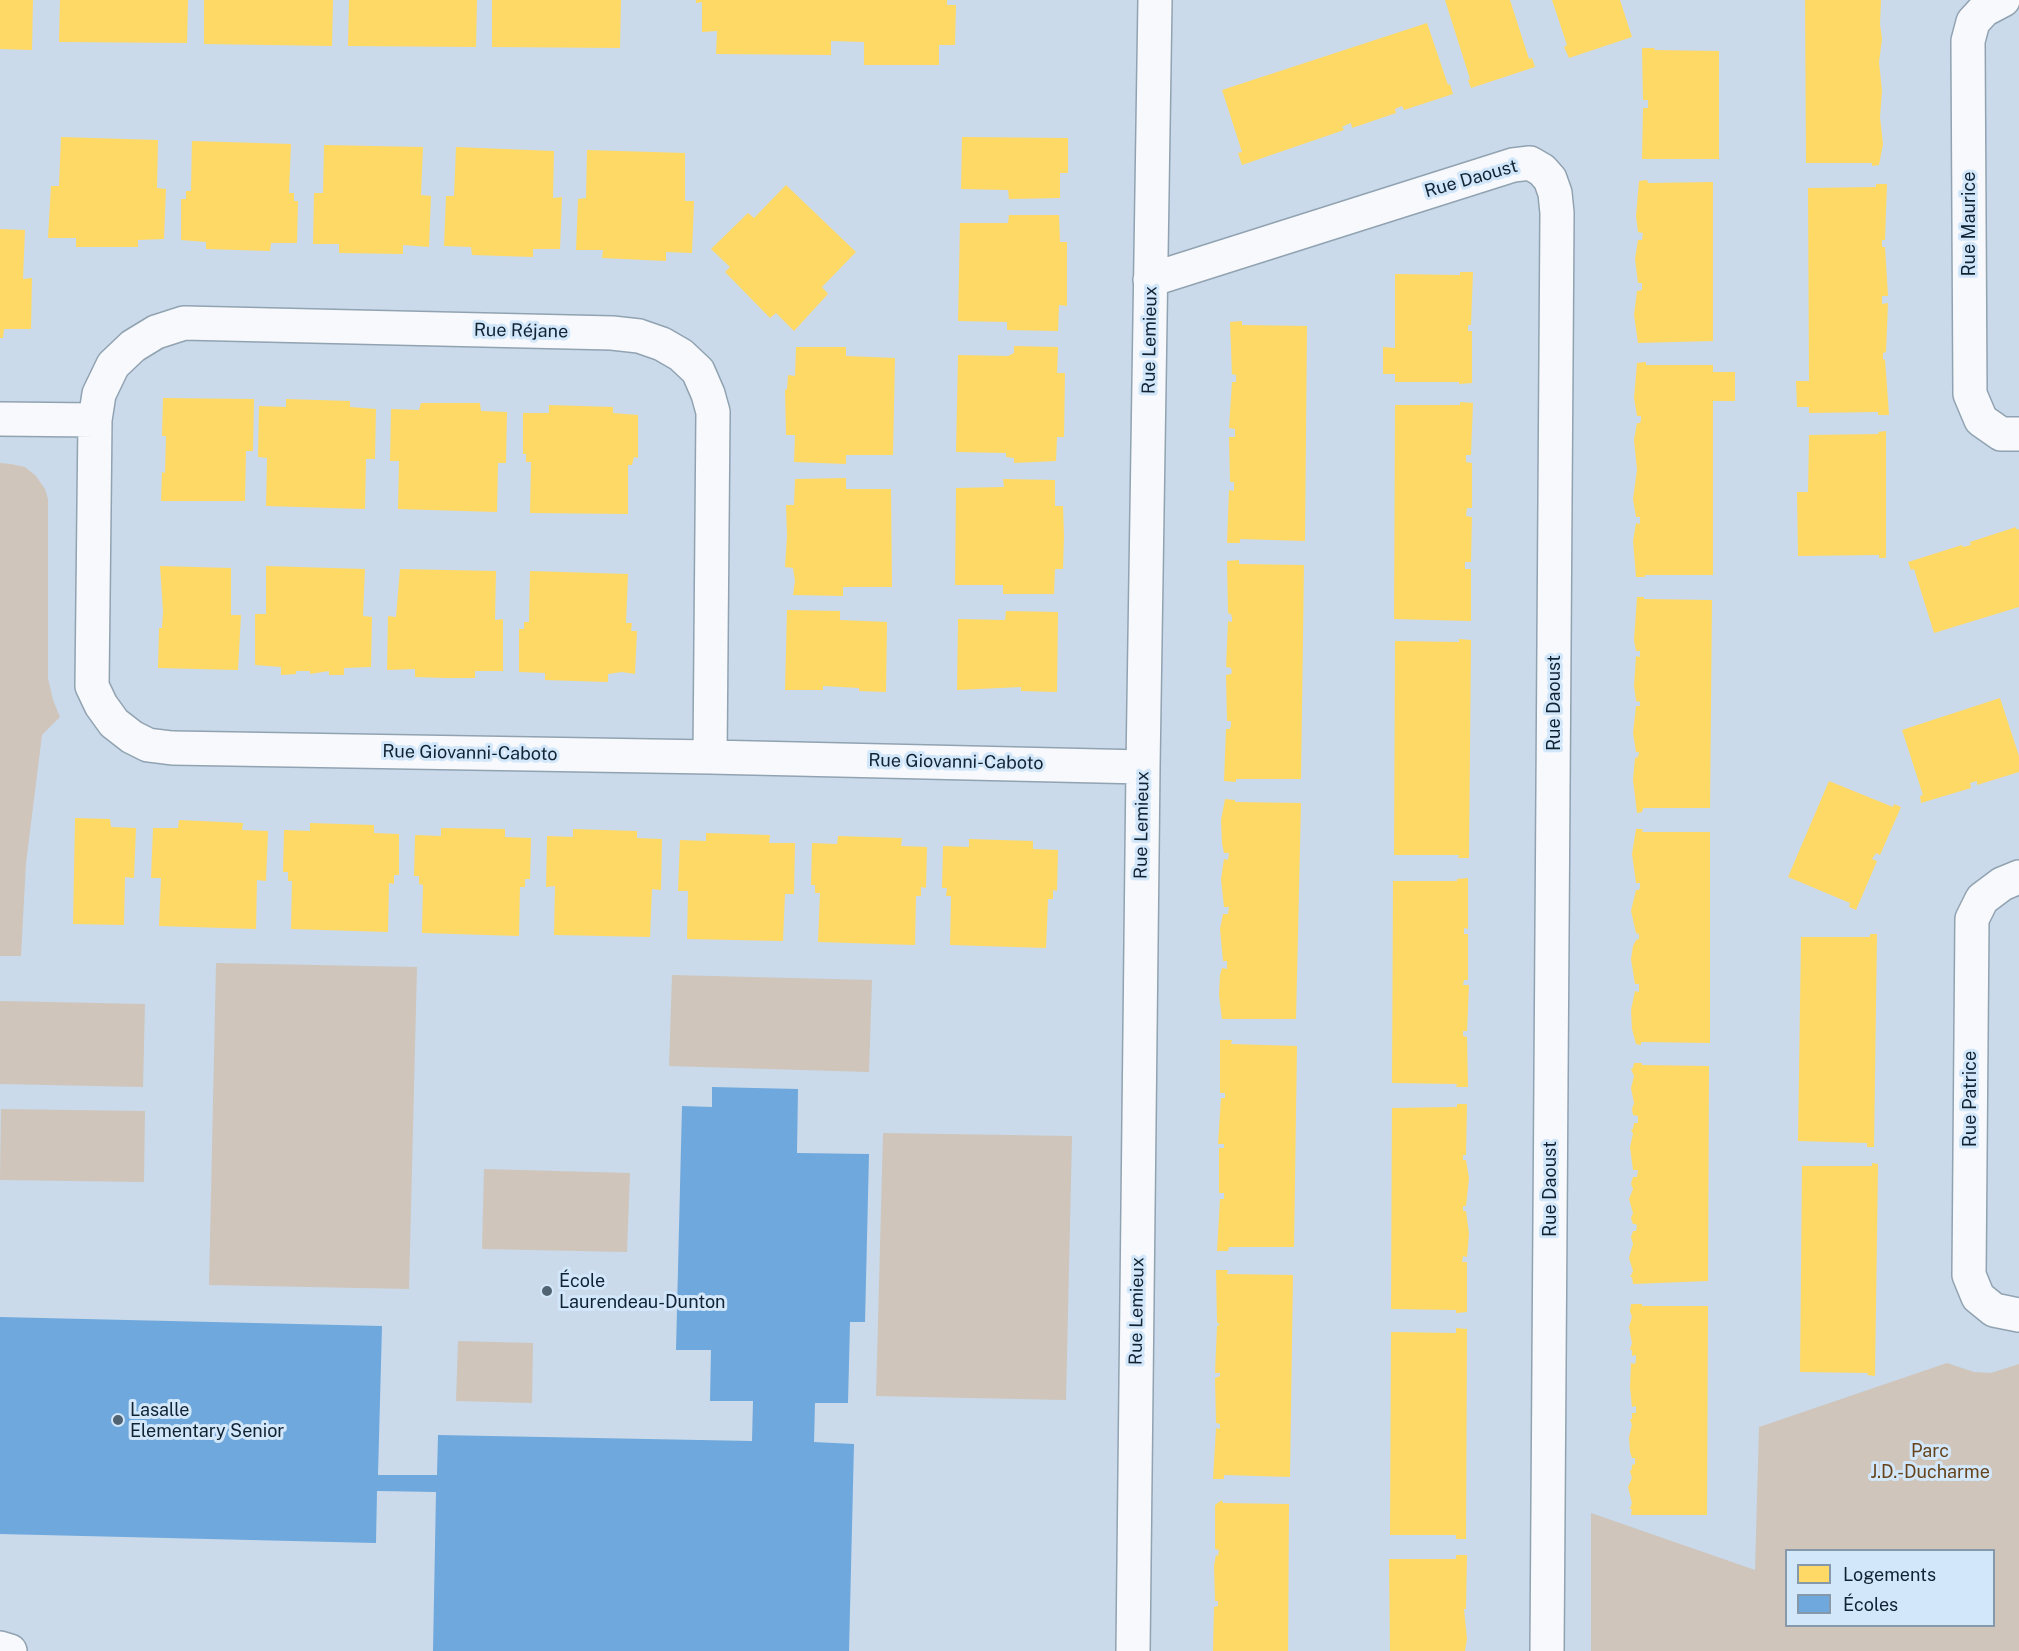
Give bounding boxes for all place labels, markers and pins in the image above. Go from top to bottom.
place label: École Laurendeau-Dunton [559,1270,725,1312]
marker: École Laurendeau-Dunton [540,1284,554,1298]
place label: Lasalle Elementary Senior [130,1399,284,1442]
marker: Lasalle Elementary Senior [111,1413,125,1427]

